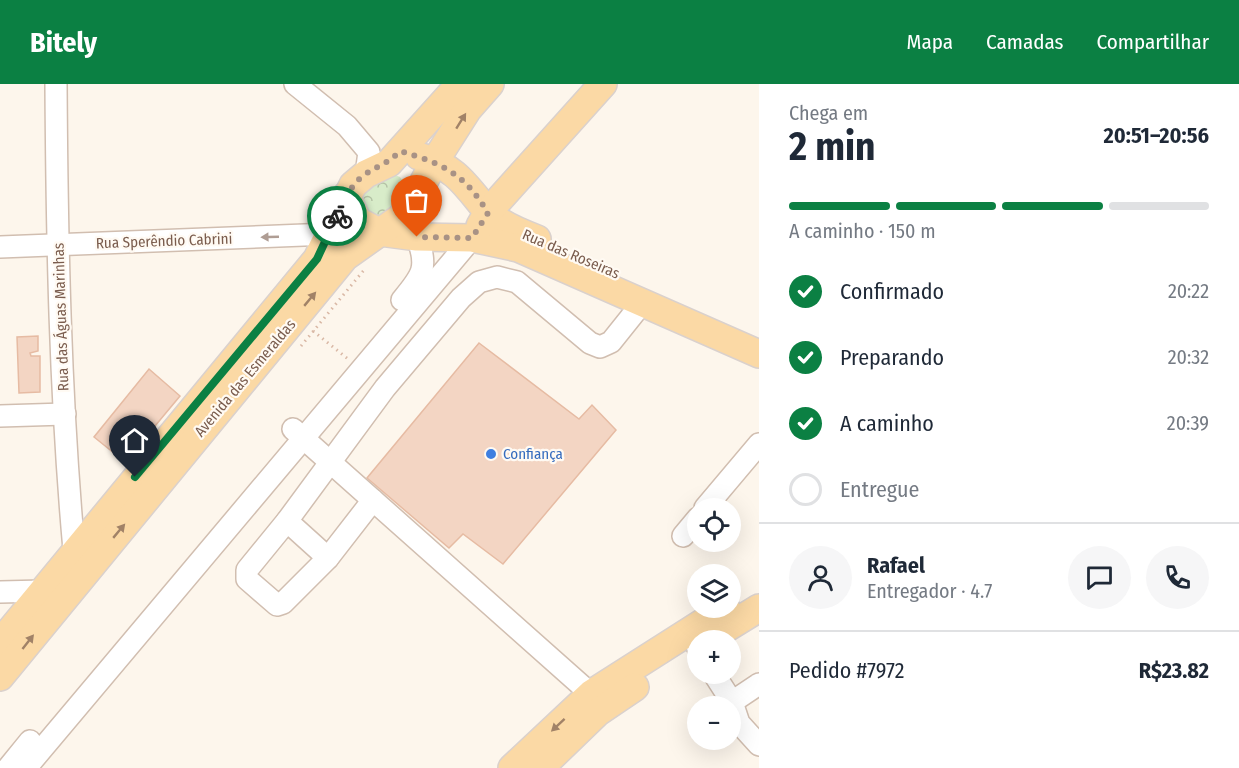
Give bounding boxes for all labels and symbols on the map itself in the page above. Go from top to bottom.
one-way arrow [455,113,466,129]
pin [391,175,442,237]
courier [307,186,367,246]
street label: Rua das Roseiras [520,225,622,283]
street label: Rua Sperêndio Cabrini [95,230,233,252]
one-way arrow [261,233,280,242]
street label: Rua das Águas Marinhas [49,243,73,391]
one-way arrow [303,291,316,307]
street label: Avenida das Esmeraldas [191,316,299,440]
pin [109,415,160,477]
place label: Confiança [503,445,563,463]
marker: Confiança [484,447,498,461]
one-way arrow [112,523,124,538]
one-way arrow [22,634,34,649]
one-way arrow [551,718,566,732]

